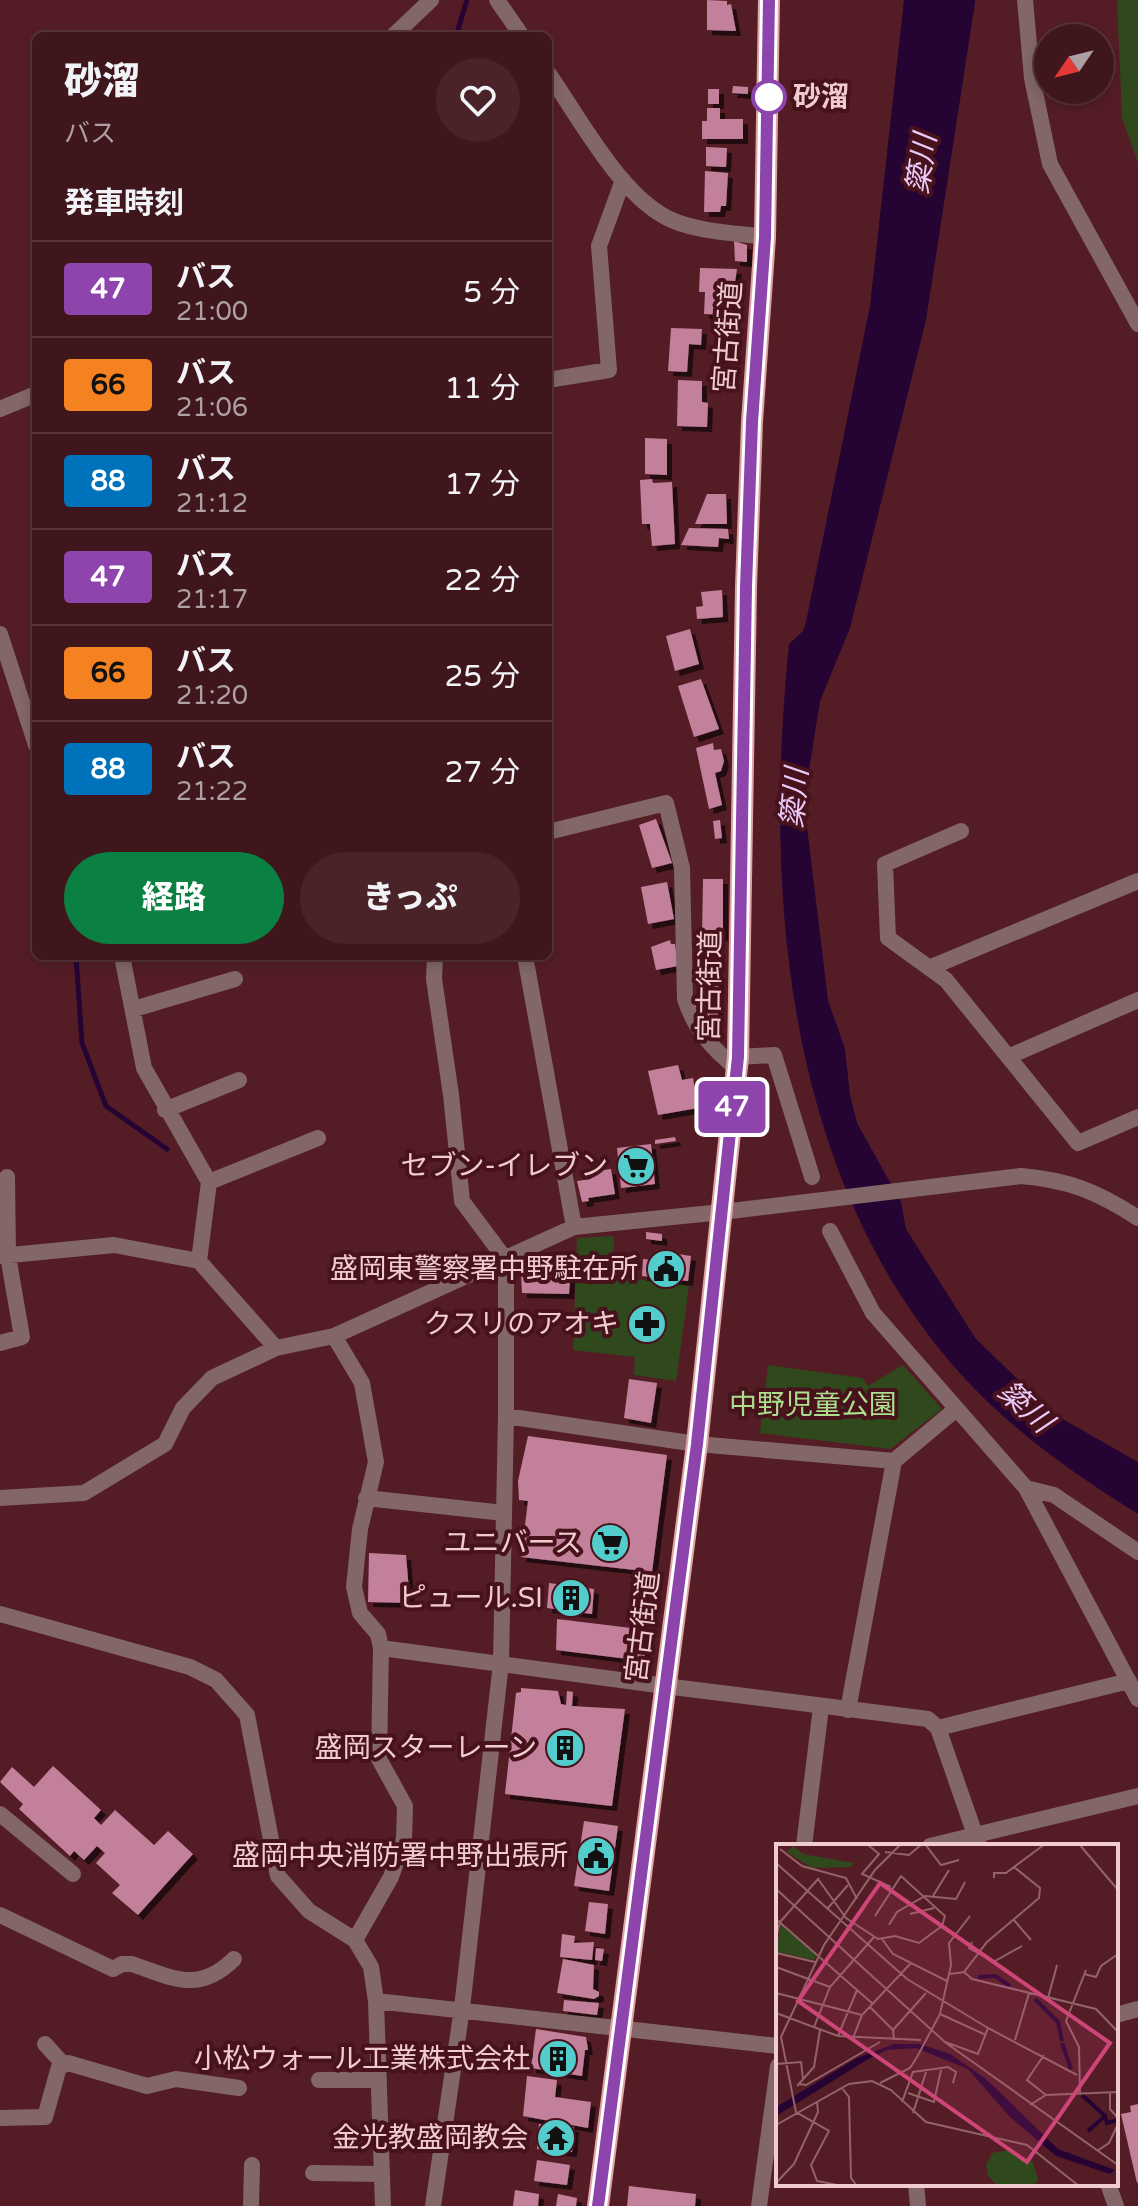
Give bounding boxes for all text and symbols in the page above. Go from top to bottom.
north arrow [1034,24,1114,104]
map controls [1034,24,1114,104]
button: heart [436,58,520,142]
text: 砂溜 [64,59,140,105]
marker: 砂溜 [752,80,786,114]
place label: 砂溜 [793,80,849,114]
text: バス [64,118,116,149]
water label: 簗川 [900,129,945,196]
text: 発車時刻 [64,185,184,222]
text: バス [176,259,236,296]
text: 47 [90,272,126,306]
text: 5 分 [463,274,520,311]
street label: 宮古街道 [707,280,749,394]
text: 21:00 [176,296,248,327]
text: バス [176,355,236,392]
text: 66 [90,368,126,402]
text: 11 分 [445,370,520,407]
text: 21:06 [176,392,248,423]
text: バス [176,451,236,488]
text: 88 [90,464,126,498]
text: 17 分 [445,466,520,503]
text: 21:12 [176,488,248,519]
text: バス [176,547,236,584]
text: 47 [90,560,126,594]
text: 22 分 [445,562,520,599]
text: 21:17 [176,584,248,615]
text: バス [176,643,236,680]
text: 66 [90,656,126,690]
text: 25 分 [445,658,520,695]
text: 21:20 [176,680,248,711]
text: バス [176,739,236,776]
text: 88 [90,752,126,786]
text: 27 分 [445,754,520,791]
water label: 簗川 [774,764,816,829]
text: 21:22 [176,776,248,807]
button: 経路 [64,852,284,944]
button: きっぷ [300,852,520,944]
street label: 宮古街道 [692,930,728,1042]
line badge: 47 [696,1081,768,1133]
text: 47 [714,1090,750,1124]
supermarket icon: セブン-イレブン [615,1145,657,1187]
place label: セブン-イレブン [401,1149,608,1183]
public building icon: 盛岡東警察署中野駐在所 [645,1248,687,1290]
place label: 盛岡東警察署中野駐在所 [330,1252,638,1286]
pharmacy icon: クスリのアオキ [626,1303,668,1345]
place label: クスリのアオキ [424,1307,619,1341]
water label: 簗川 [990,1373,1062,1443]
park label: 中野児童公園 [729,1388,897,1422]
supermarket icon: ユニバース [589,1522,631,1564]
place label: ユニバース [443,1526,582,1560]
street label: 宮古街道 [619,1569,667,1685]
building icon: ピュール.SI [550,1577,592,1619]
place label: ピュール.SI [398,1581,543,1615]
building icon: 盛岡スターレーン [544,1727,586,1769]
place label: 盛岡スターレーン [314,1731,537,1765]
public building icon: 盛岡中央消防署中野出張所 [575,1835,617,1877]
place label: 盛岡中央消防署中野出張所 [232,1839,568,1873]
inset map [776,1844,1118,2186]
building icon: 小松ウォール工業株式会社 [537,2038,579,2080]
place label: 小松ウォール工業株式会社 [194,2042,530,2076]
temple icon: 金光教盛岡教会 [535,2117,577,2159]
place label: 金光教盛岡教会 [332,2121,528,2155]

